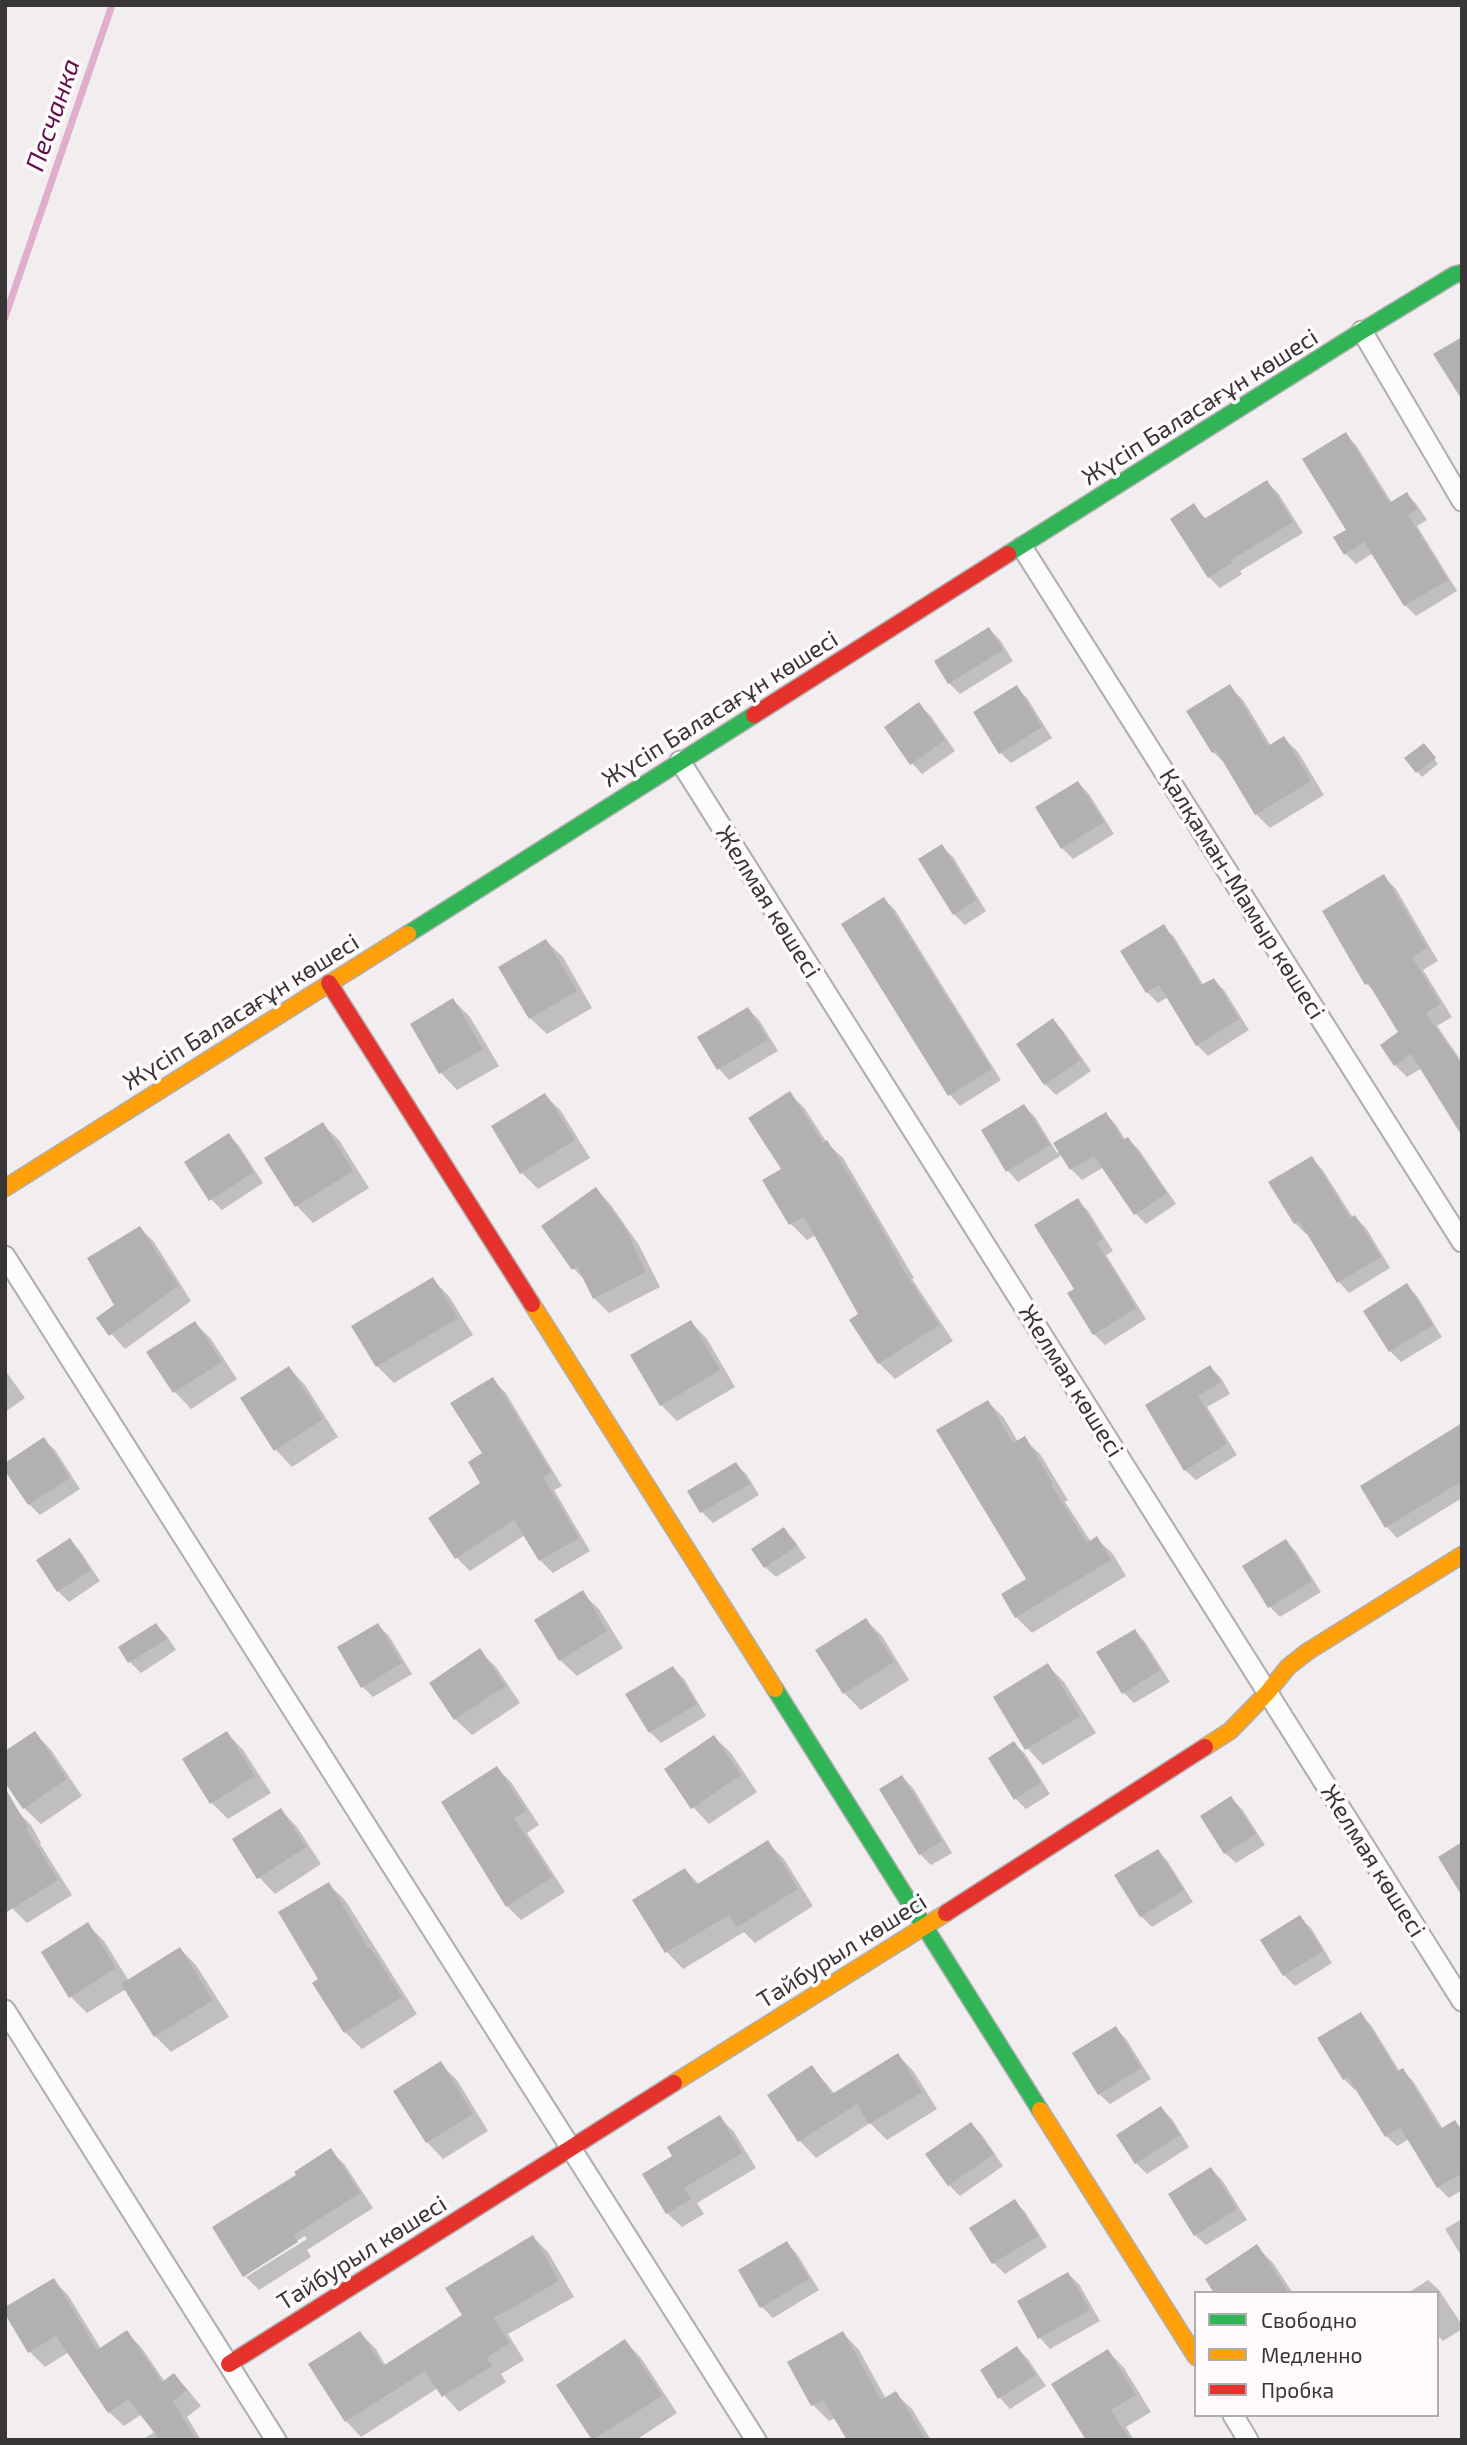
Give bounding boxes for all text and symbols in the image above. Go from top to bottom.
water label: Песчанка [19,55,87,175]
street label: Жүсіп Баласағұн көшесі [1077,322,1323,492]
street label: Жүсіп Баласағұн көшесі [597,624,843,794]
street label: Қалқаман-Мамыр көшесі [1153,763,1331,1025]
street label: Желмая көшесі [710,821,826,983]
street label: Жүсіп Баласағұн көшесі [118,927,364,1097]
street label: Желмая көшесі [1013,1300,1129,1462]
street label: Желмая көшесі [1315,1780,1431,1942]
street label: Тайбурыл көшесі [752,1887,932,2015]
street label: Тайбурыл көшесі [272,2189,452,2317]
legend [1194,2291,1439,2417]
text: Свободно [1261,2307,1357,2332]
text: Медленно [1261,2342,1363,2367]
text: Пробка [1261,2377,1334,2402]

